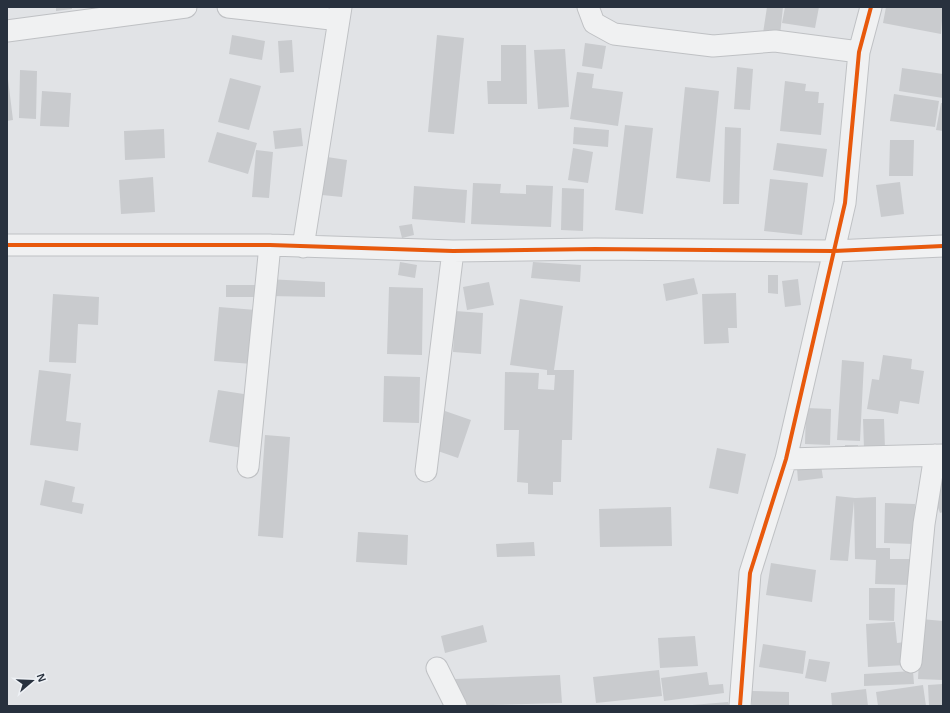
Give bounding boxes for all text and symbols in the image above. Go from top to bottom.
north arrow [12,661,52,701]
text: N [34,672,48,684]

